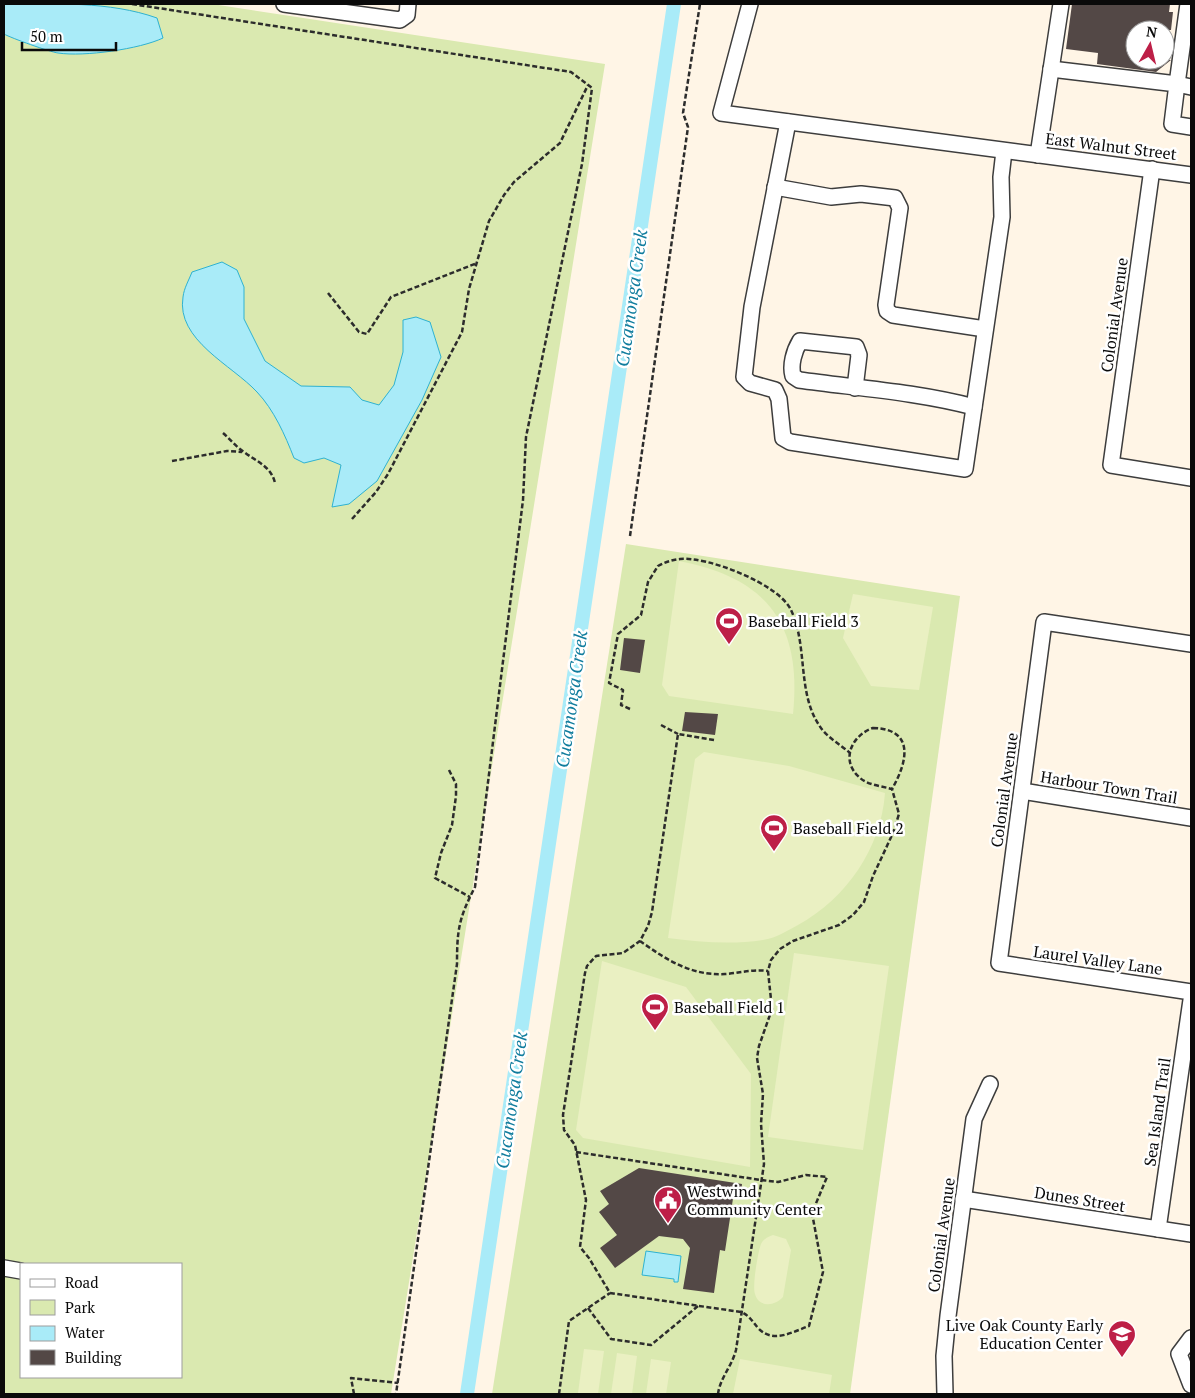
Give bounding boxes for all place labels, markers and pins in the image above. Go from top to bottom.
sports icon: Baseball Field 3 [714,606,744,645]
place label: Baseball Field 3 [748,610,859,632]
sports icon: Baseball Field 2 [759,813,789,852]
place label: Baseball Field 2 [793,817,904,839]
sports icon: Baseball Field 1 [640,992,670,1031]
place label: Baseball Field 1 [674,996,785,1018]
place label: Westwind Community Center [687,1180,823,1220]
public building icon: Westwind Community Center [653,1185,683,1224]
place label: Live Oak County Early Education Center [946,1314,1104,1354]
school or university icon: Live Oak County Early Education Center [1107,1319,1137,1358]

